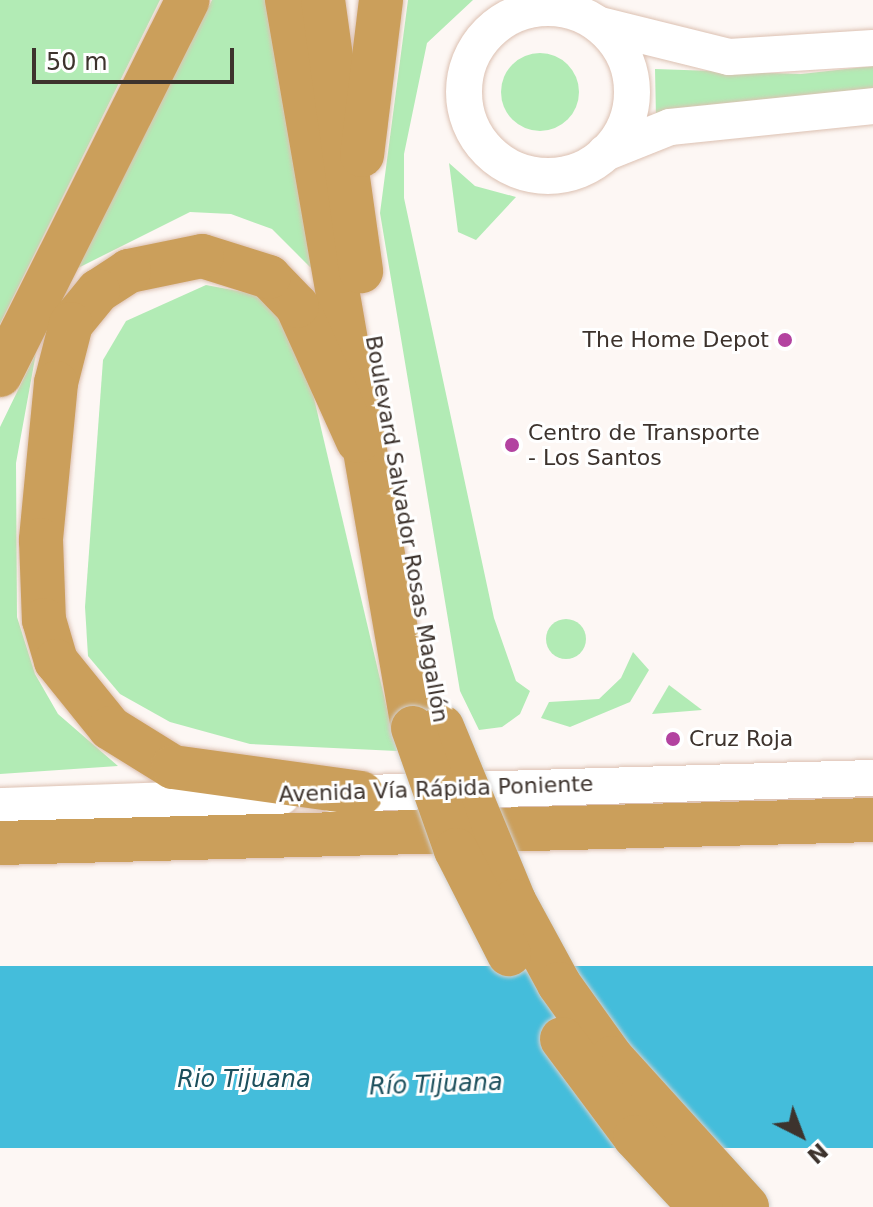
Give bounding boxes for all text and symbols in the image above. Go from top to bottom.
scale bar [36,32,238,82]
text: 50 m [46,48,108,76]
place label: The Home Depot [583,327,769,353]
marker: The Home Depot [776,331,794,349]
street label: Boulevard Salvador Rosas Magallón [360,333,454,725]
place label: Centro de Transporte - Los Santos [528,419,760,470]
marker: Centro de Transporte - Los Santos [503,436,521,454]
place label: Cruz Roja [689,726,793,752]
marker: Cruz Roja [664,730,682,748]
street label: Avenida Vía Rápida Poniente [278,770,594,808]
water label: Rio Tijuana [177,1066,311,1094]
water label: Río Tijuana [369,1068,503,1102]
north arrow [761,1095,841,1175]
text: N [802,1138,833,1169]

